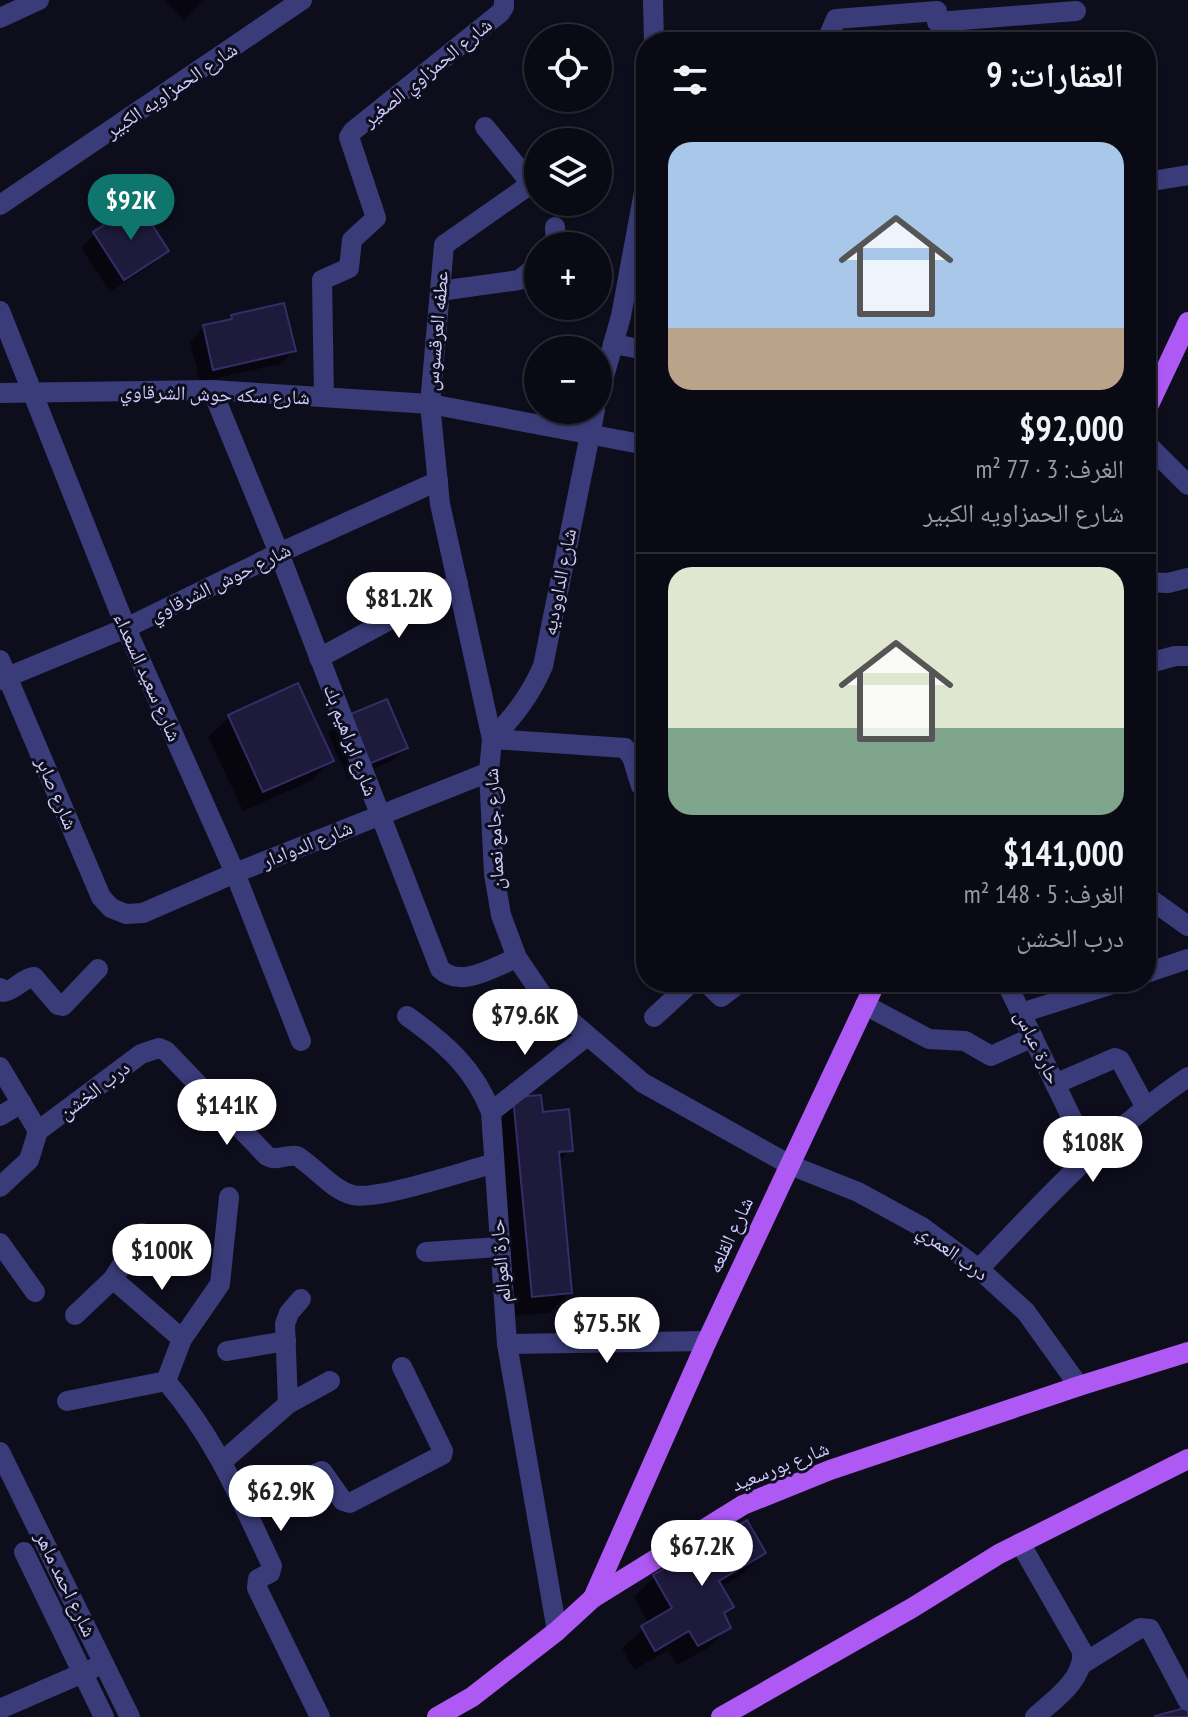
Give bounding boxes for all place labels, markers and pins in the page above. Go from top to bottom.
pin: $92K [84,174,178,242]
pin: $81.2K [334,572,464,640]
pin: $79.6K [460,989,590,1057]
pin: $141K [171,1079,283,1147]
pin: $108K [1037,1116,1149,1184]
pin: $100K [106,1224,218,1292]
pin: $75.5K [542,1297,672,1365]
pin: $62.9K [216,1465,346,1533]
pin: $67.2K [637,1520,767,1588]

